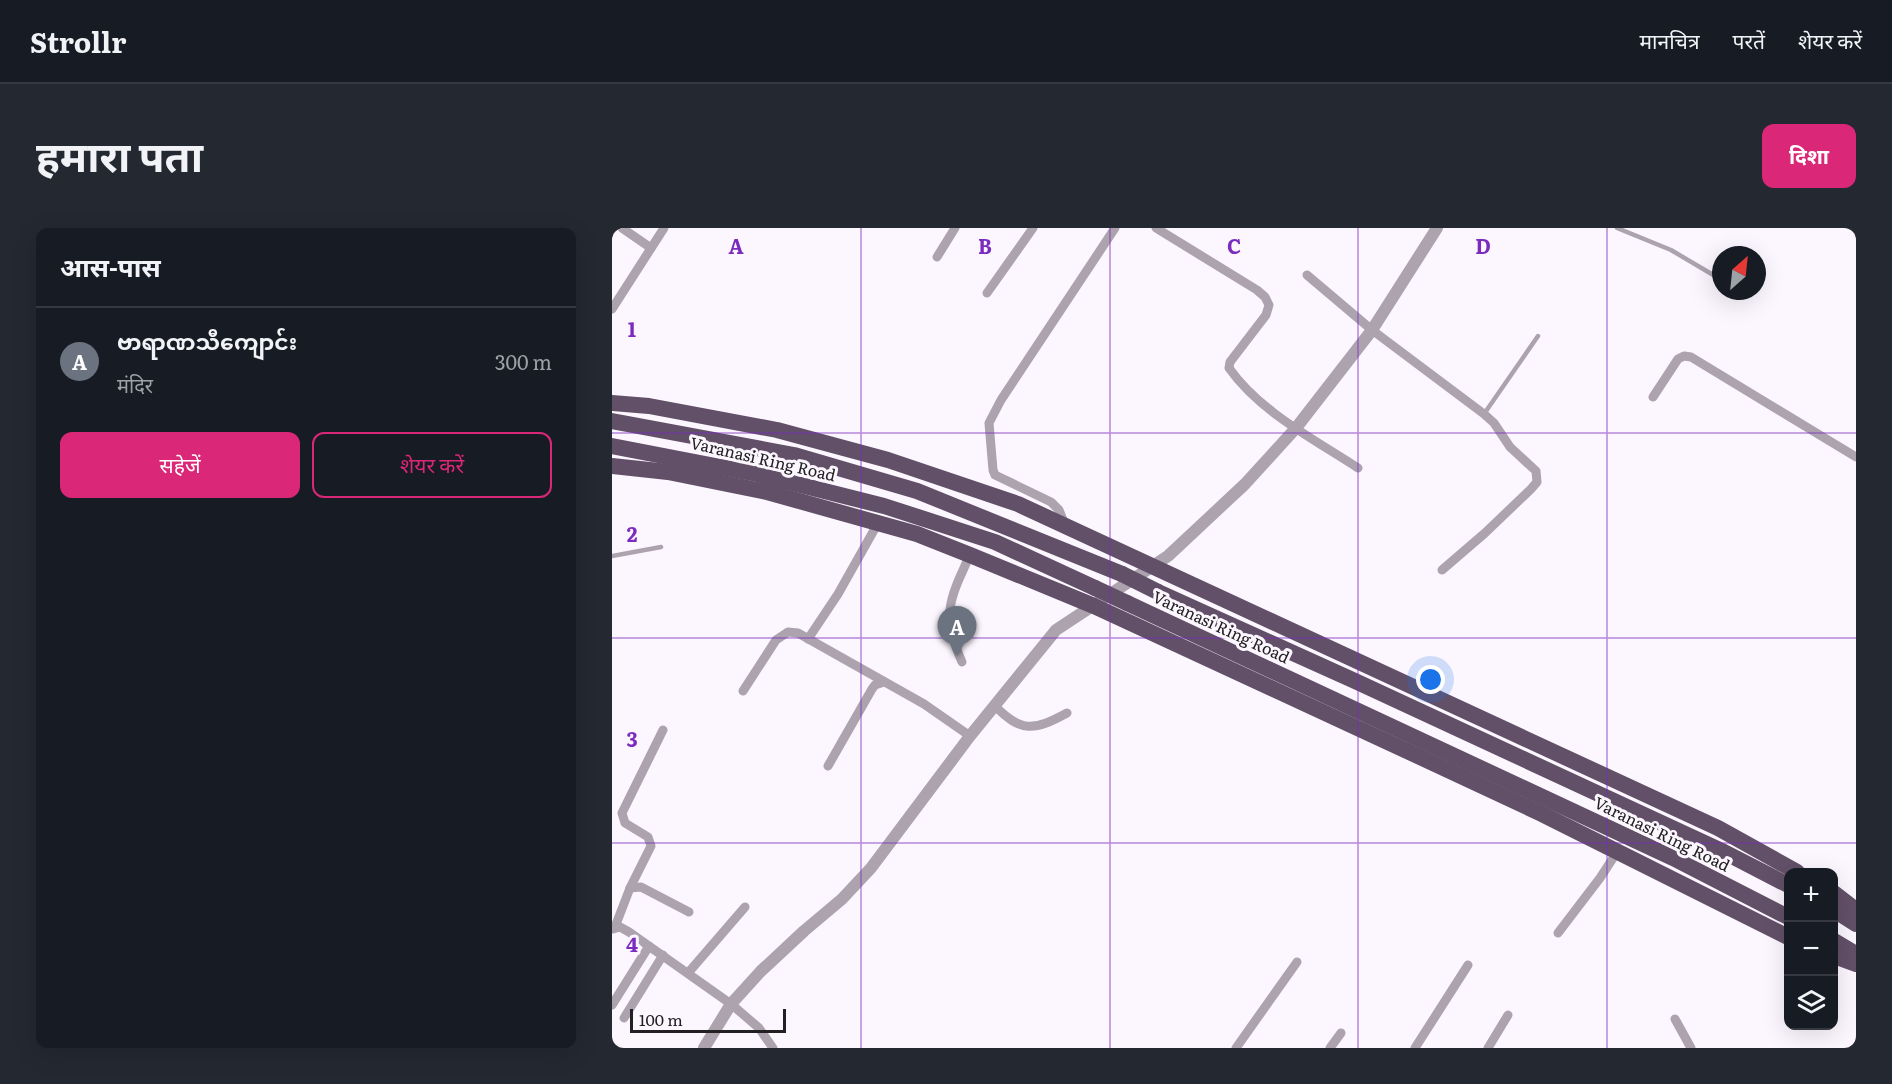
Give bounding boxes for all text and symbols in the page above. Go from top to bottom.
text: Strollr [30,20,126,62]
text: मानचित्र [1640,24,1700,55]
text: परतें [1733,24,1765,55]
text: शेयर करें [1798,24,1862,55]
text: हमारा पता [36,123,203,185]
button: दिशा [1762,124,1856,188]
text: A [728,230,744,260]
text: B [978,230,992,260]
text: C [1227,230,1241,260]
text: D [1475,230,1491,260]
text: आस-पास [60,246,161,285]
north arrow [1712,246,1766,300]
text: 1 [628,313,636,343]
text: ဗာရာဏသီကျောင်း [117,324,297,357]
text: A [72,346,87,376]
text: 300 m [495,346,552,376]
text: मंदिर [117,369,153,399]
street label: Varanasi Ring Road [688,430,838,486]
button: सहेजें [60,432,300,498]
button: शेयर करें [312,432,552,498]
text: 2 [627,518,638,548]
street label: Varanasi Ring Road [1149,584,1294,668]
pin: A [938,606,976,656]
your location [1416,665,1445,694]
text: 3 [626,723,638,753]
street label: Varanasi Ring Road [1590,790,1735,877]
map controls [1784,868,1838,1030]
button: + [1784,868,1838,922]
button: − [1784,922,1838,976]
text: 4 [626,928,638,958]
button: layers [1784,976,1838,1030]
scale bar [630,1006,786,1034]
text: 100 m [639,1007,683,1031]

